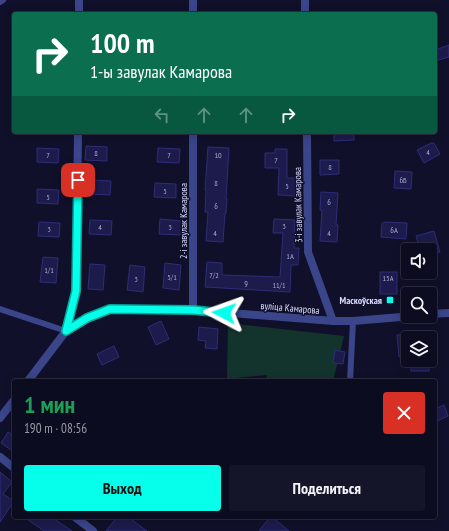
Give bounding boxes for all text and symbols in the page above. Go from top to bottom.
text: 100 m [90,24,154,61]
icon: right [24,28,76,80]
text: 1-ы завулак Камарова [90,60,232,83]
icon: left [151,104,173,126]
icon: ahead [193,104,215,126]
icon: ahead [235,104,257,126]
icon: right [277,104,299,126]
house number: 4 [426,147,430,157]
house number: 8 [94,148,98,158]
house number: 7 [46,150,50,160]
house number: 7 [167,150,171,160]
house number: 10 [214,150,222,160]
house number: 7 [274,155,278,165]
house number: 8 [328,162,332,172]
pin [61,163,95,197]
street label: 3-і завулак Камарова [291,167,305,243]
icon: arrive [67,169,89,191]
house number: 6Б [399,175,407,185]
house number: 8 [214,178,218,188]
house number: 5 [285,181,289,191]
street label: 2-і завулак Камарова [177,183,190,259]
house number: 5 [163,186,167,196]
house number: 5 [46,192,50,202]
house number: 6 [327,197,331,207]
house number: 6 [214,201,218,211]
house number: 3 [282,221,286,231]
house number: 4 [98,222,102,232]
house number: 3 [168,222,172,232]
house number: 3 [47,224,51,234]
house number: 6А [390,225,398,235]
house number: 4 [213,228,217,238]
house number: 4 [327,228,331,238]
map controls [401,243,437,367]
button: sound [401,243,437,279]
house number: 1А [286,251,294,261]
house number: 1/1 [44,265,54,275]
house number: 7/2 [209,270,219,280]
house number: 5/1 [167,272,177,282]
house number: 15А [383,273,394,283]
house number: 3 [134,274,138,284]
house number: 9 [244,278,248,288]
house number: 11/1 [272,280,286,290]
button: search [401,287,437,323]
position arrow [203,292,245,334]
place label: Маскоўская [340,294,382,307]
marker: Маскоўская [385,295,395,305]
street label: вуліца Камарова [260,299,320,317]
button: layers [401,331,437,367]
text: 1 мин [24,389,75,420]
button: close [383,392,425,434]
text: 190 m · 08:56 [24,420,87,437]
button: Выход [24,465,221,511]
button: Поделиться [229,465,425,511]

